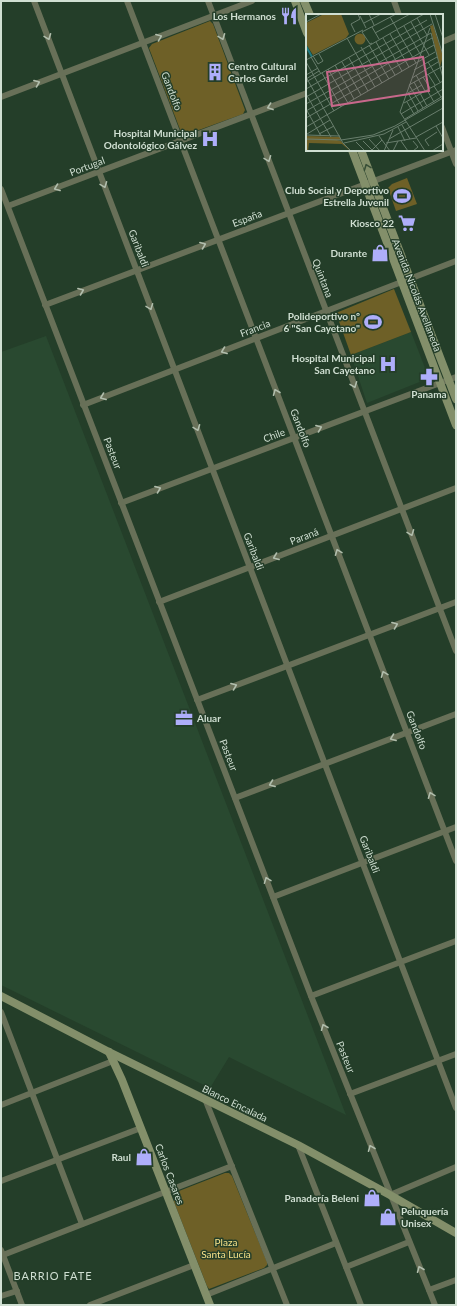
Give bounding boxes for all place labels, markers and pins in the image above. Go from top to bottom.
restaurant icon: Los Hermanos [279,6,299,26]
place label: Los Hermanos [213,10,277,22]
place label: Centro Cultural Carlos Gardel [228,60,296,84]
building icon: Centro Cultural Carlos Gardel [205,62,225,82]
place label: Hospital Municipal Odontológico Gálvez [104,127,197,151]
hospital icon: Hospital Municipal Odontológico Gálvez [200,129,220,149]
place label: Club Social y Deportivo Estrella Juvenil [285,184,389,208]
sports icon: Club Social y Deportivo Estrella Juvenil [392,186,412,206]
supermarket icon: Kiosco 22 [397,213,417,233]
place label: Kiosco 22 [350,217,394,229]
shop icon: Durante [370,243,390,263]
place label: Durante [330,247,368,259]
place label: Polideportivo nº 6 "San Cayetano" [283,310,360,334]
sports icon: Polideportivo nº 6 "San Cayetano" [363,312,383,332]
place label: Hospital Municipal San Cayetano [292,352,375,376]
hospital icon: Hospital Municipal San Cayetano [378,354,398,374]
pharmacy icon: Panama [419,367,439,387]
place label: Panama [411,388,447,400]
office icon: Aluar [174,708,194,728]
place label: Aluar [196,712,221,724]
shop icon: Raul [134,1147,154,1167]
place label: Raul [111,1151,131,1163]
shop icon: Panadería Beleni [362,1188,382,1208]
place label: Panadería Beleni [285,1192,359,1204]
place label: Peluquería Unisex [401,1205,448,1229]
shop icon: Peluquería Unisex [378,1207,398,1227]

